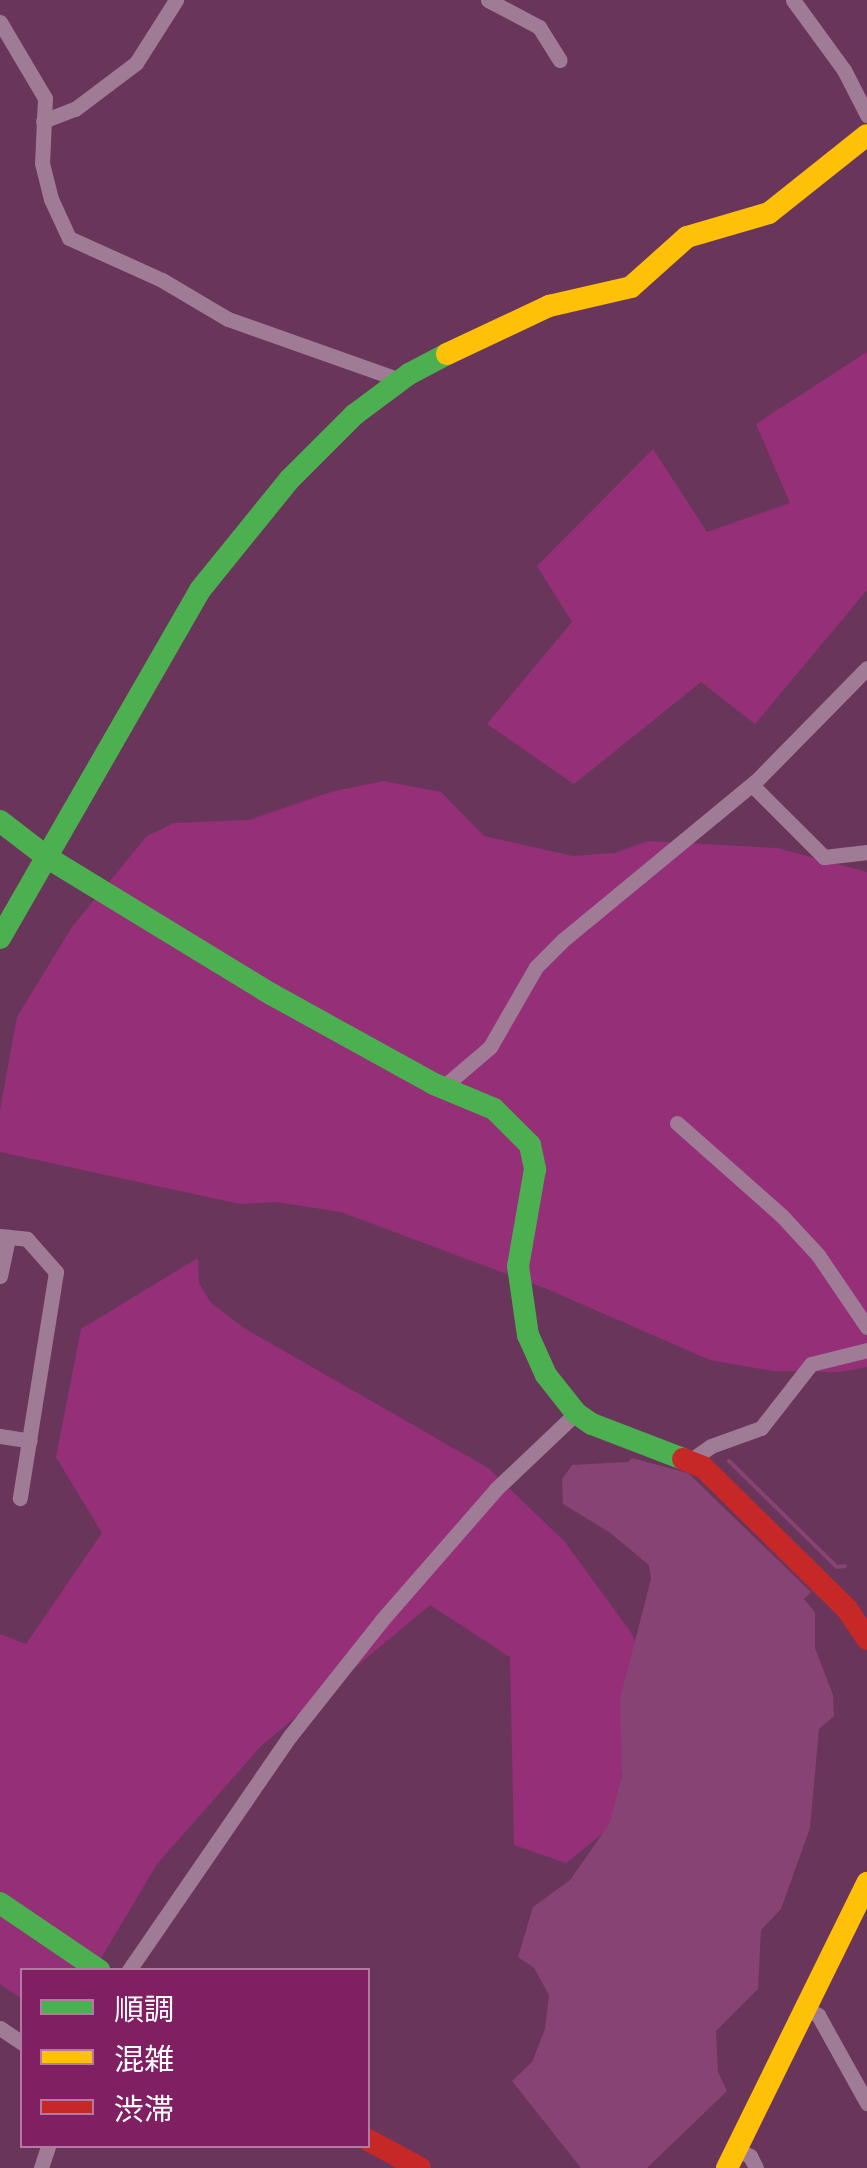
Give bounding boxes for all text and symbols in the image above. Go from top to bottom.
legend [20,1968,370,2148]
text: 順調 [114,1992,174,2028]
text: 混雑 [114,2042,174,2078]
text: 渋滞 [114,2092,174,2128]

